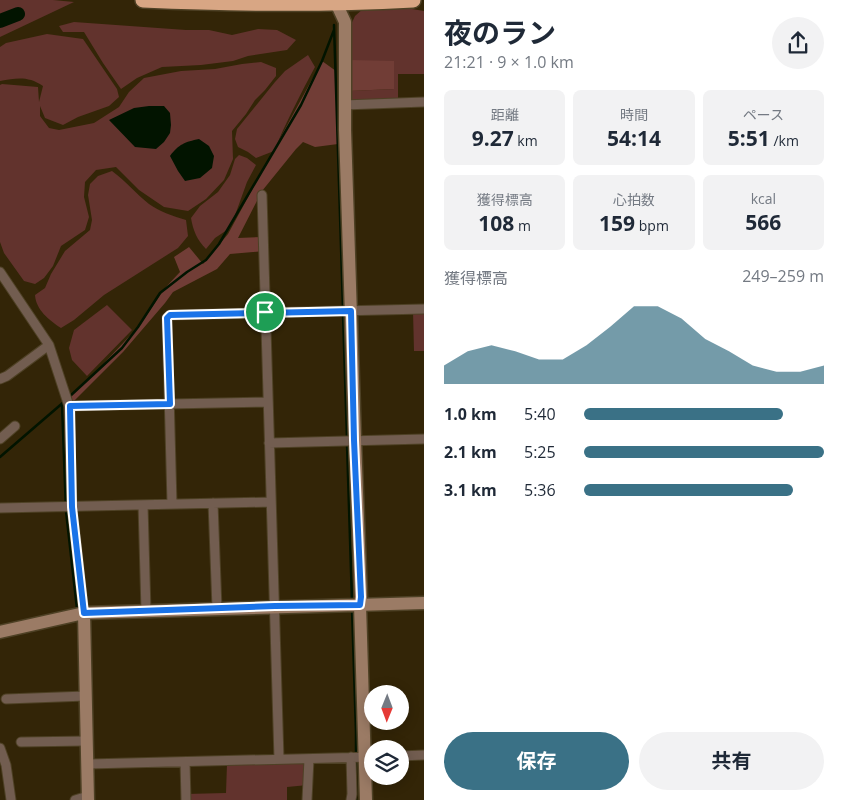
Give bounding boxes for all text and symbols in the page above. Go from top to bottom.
text: 夜のラン [444,13,556,51]
button: share [772,17,824,69]
text: 21:21 · 9 × 1.0 km [444,51,574,73]
text: 距離 [491,105,519,124]
text: 時間 [620,105,648,124]
text: ペース [743,105,784,124]
text: 9.27 [472,124,514,152]
text: 54:14 [607,124,661,152]
text: 5:51 [728,124,770,152]
text: km [514,131,538,150]
text: /km [770,131,799,150]
text: kcal [751,189,776,208]
text: 獲得標高 [477,190,533,209]
text: 心拍数 [613,190,655,209]
text: 566 [745,208,781,236]
text: 108 [478,209,514,237]
text: 159 [599,209,635,237]
text: m [514,216,531,235]
text: bpm [635,216,669,235]
text: 249–259 m [742,265,824,287]
text: 獲得標高 [444,267,508,289]
pin [244,291,286,333]
icon: arrive [251,298,279,326]
text: 1.0 km [444,403,497,425]
text: 5:40 [524,403,556,425]
text: 2.1 km [444,441,497,463]
text: 5:25 [524,441,556,463]
text: 3.1 km [444,479,497,501]
text: 5:36 [524,479,556,501]
north arrow [364,685,409,730]
map controls [364,685,409,785]
button: 保存 [444,732,629,790]
button: 共有 [639,732,824,790]
button: layers [364,740,409,785]

